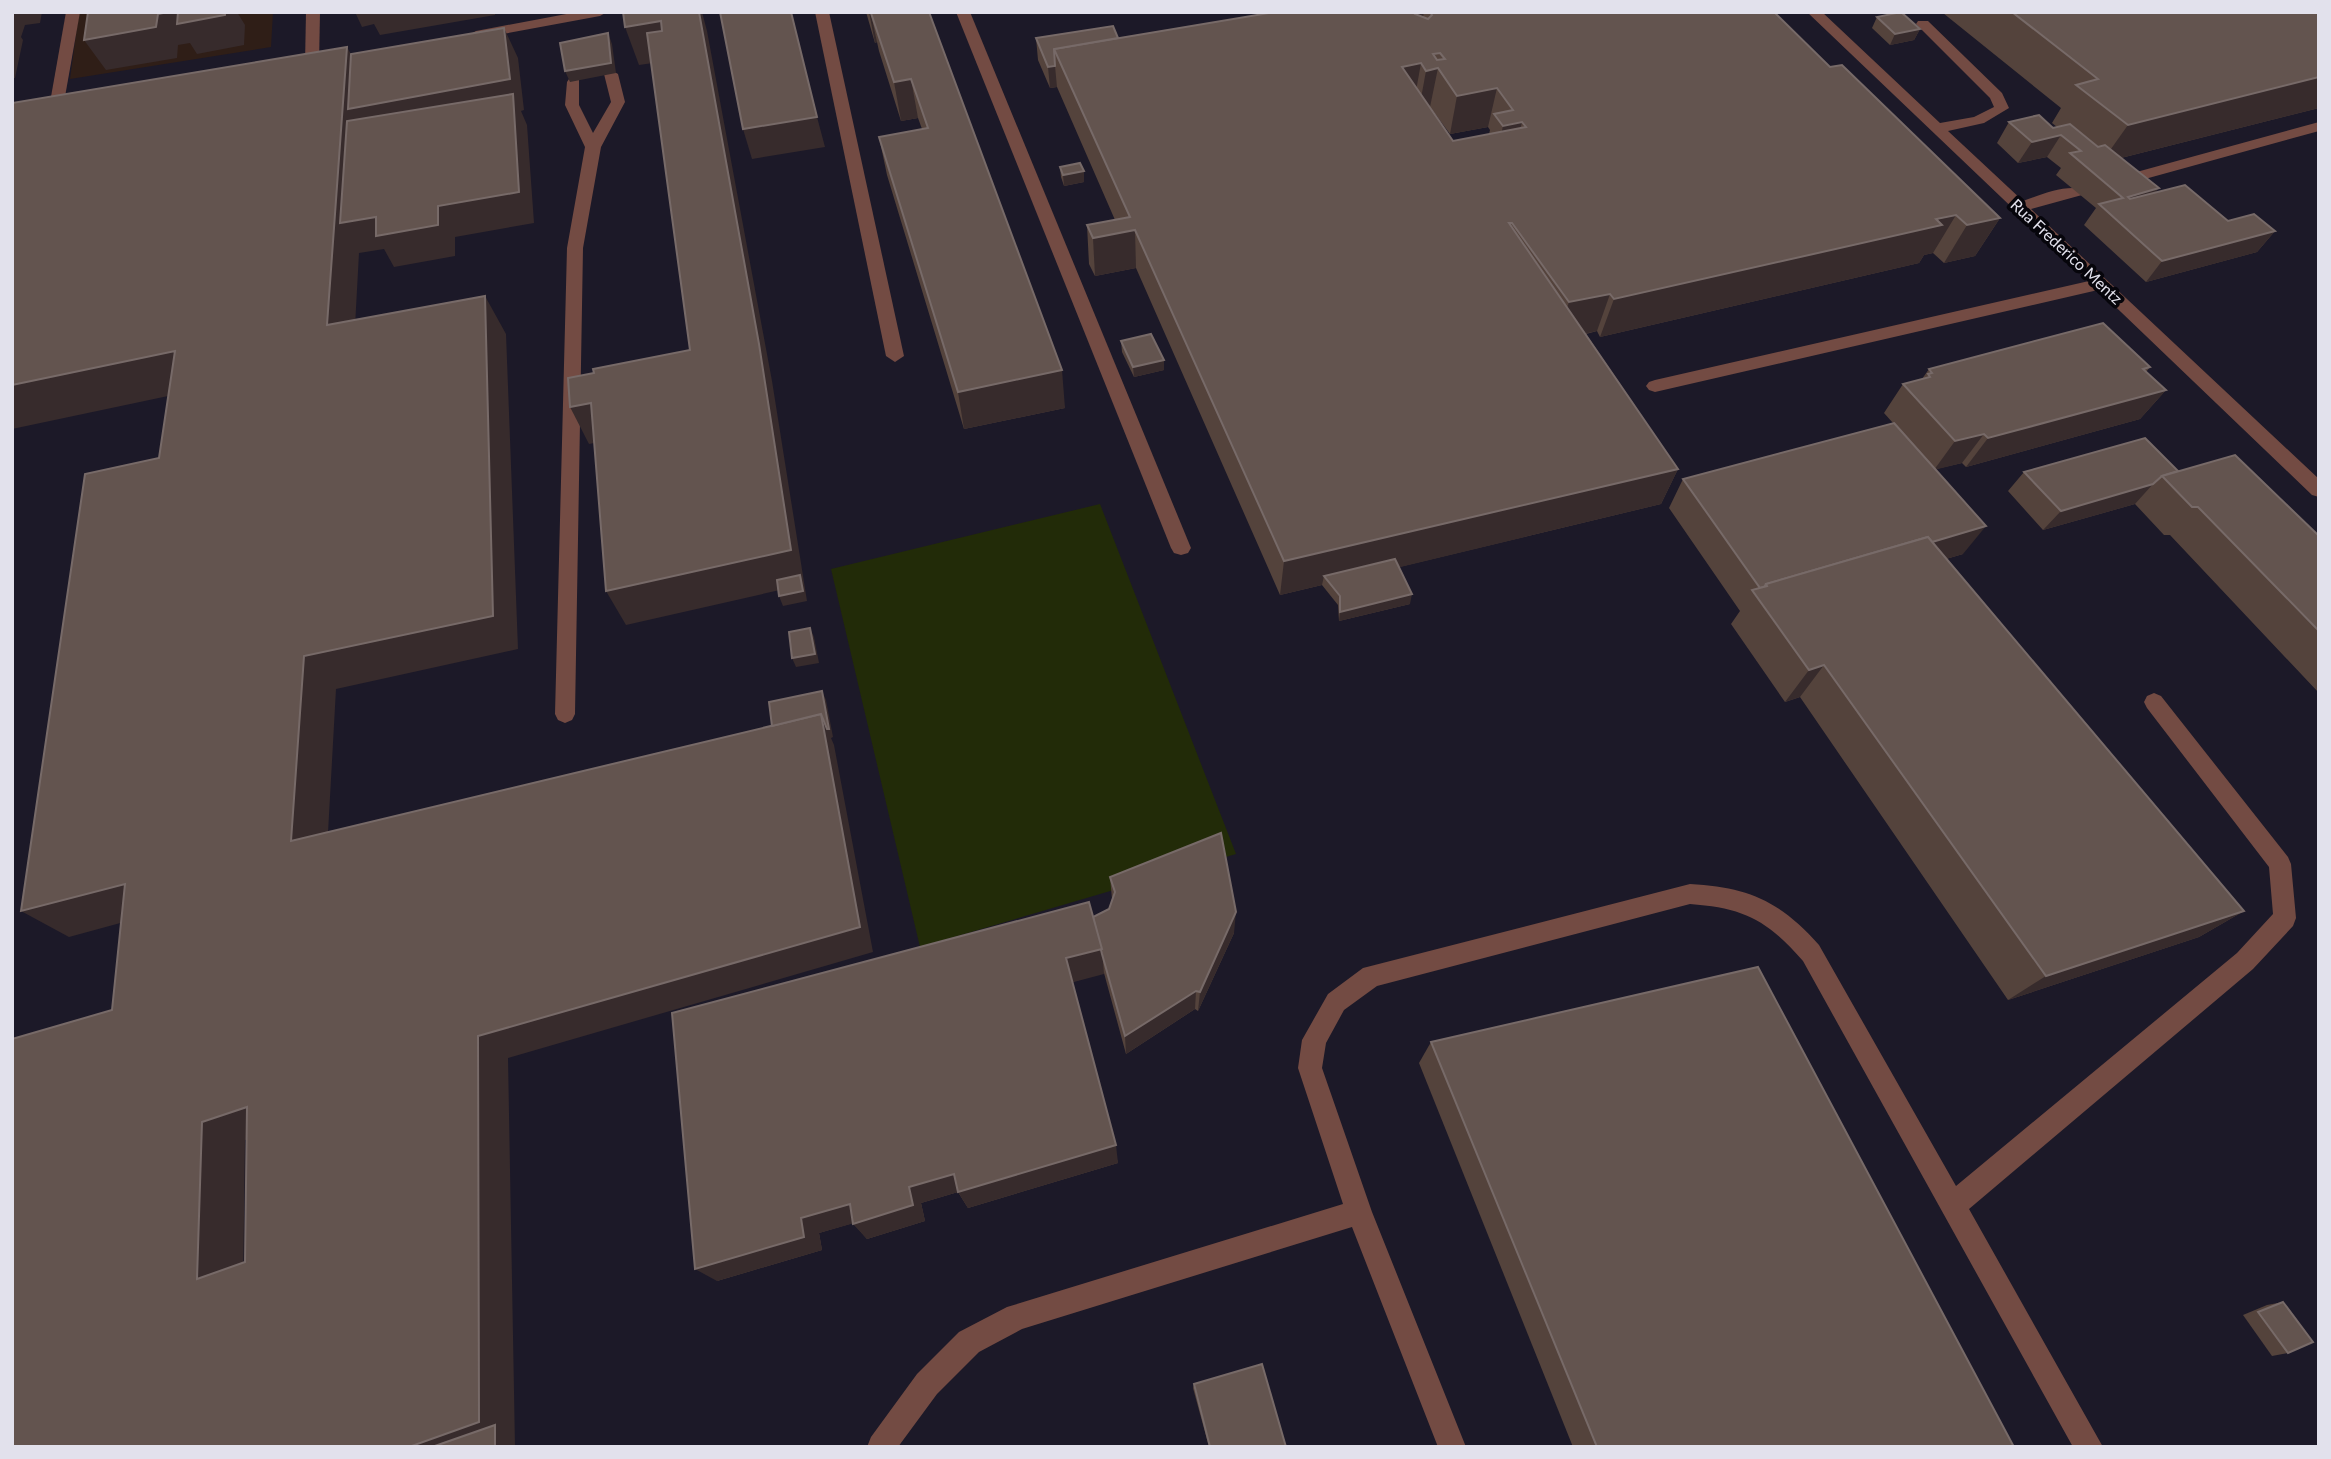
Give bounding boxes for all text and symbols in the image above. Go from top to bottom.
street label: Rua Frederico Mentz [2007,194,2127,308]

